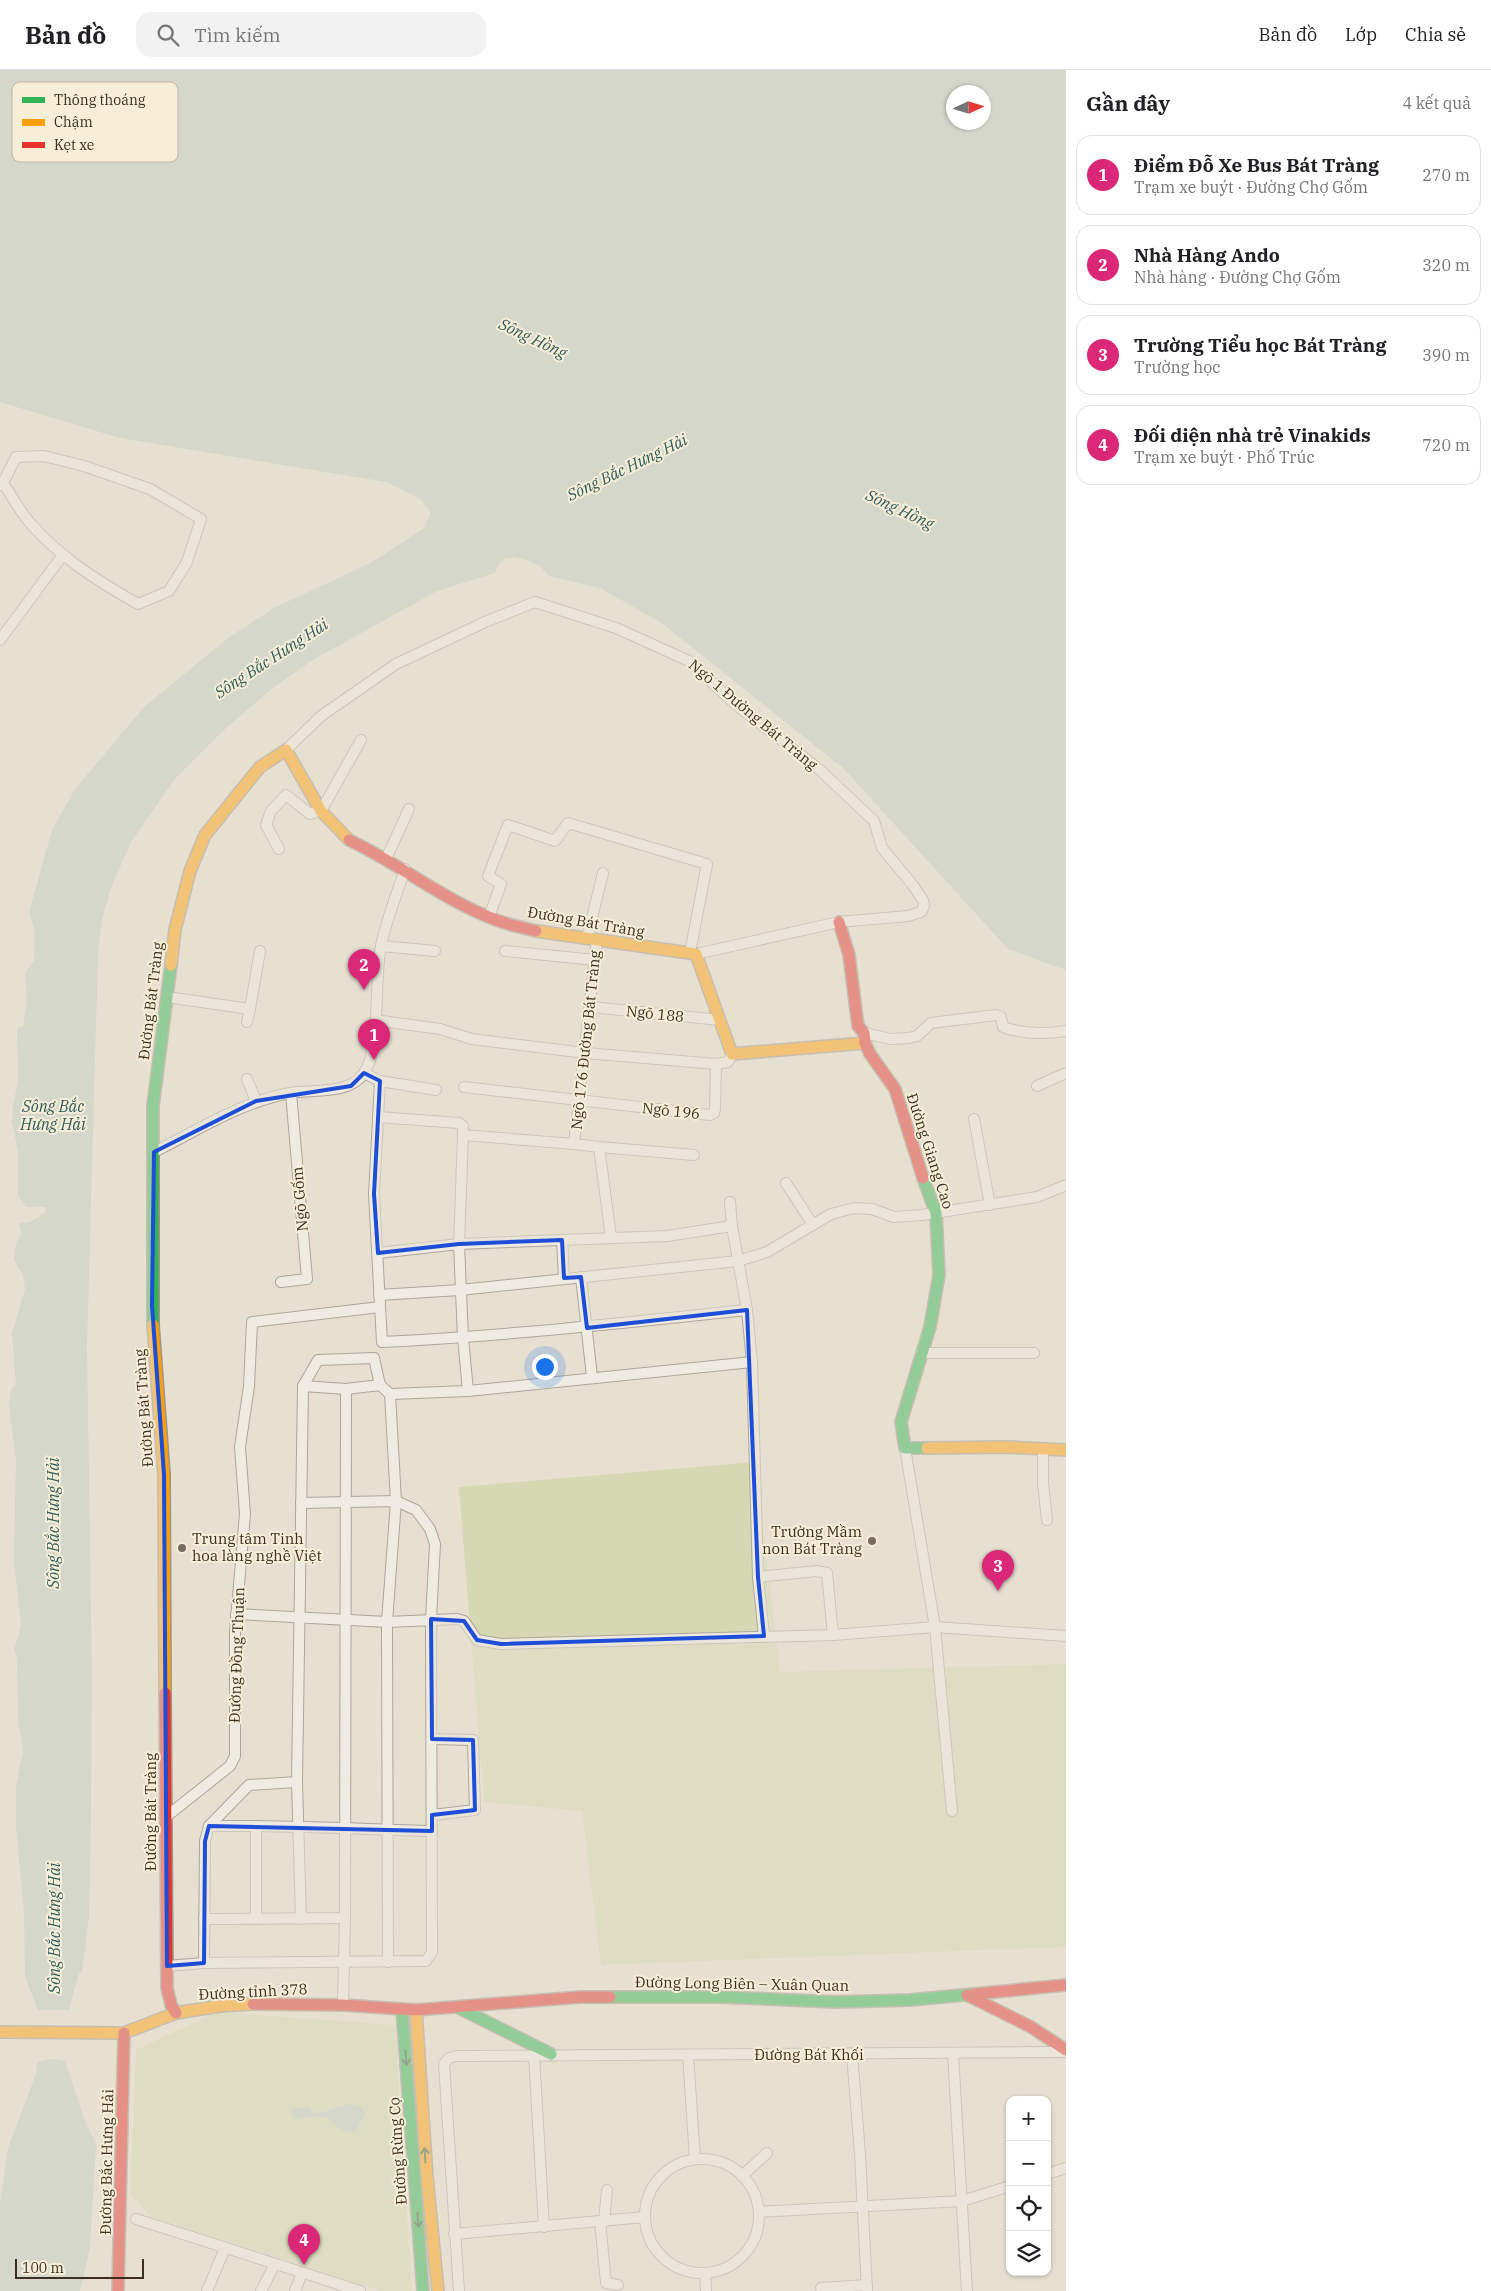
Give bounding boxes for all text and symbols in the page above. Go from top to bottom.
search box [136,12,486,57]
text: Bản đồ [25,19,106,51]
icon: search [154,21,182,49]
text: Tìm kiếm [194,23,281,47]
text: Bản đồ [1258,23,1317,46]
text: Lớp [1345,23,1377,46]
text: Chia sẻ [1405,23,1466,46]
legend [12,82,178,162]
north arrow [946,85,991,130]
text: Gần đây [1086,89,1170,117]
text: Thông thoáng [54,91,146,109]
text: 4 kết quả [1402,93,1471,113]
text: Chậm [54,113,93,131]
text: Kẹt xe [54,136,94,154]
text: Điểm Đỗ Xe Bus Bát Tràng [1134,153,1379,177]
text: 1 [1098,165,1108,185]
text: 270 m [1422,165,1470,185]
text: Trạm xe buýt · Đường Chợ Gốm [1134,177,1368,197]
text: Nhà Hàng Ando [1134,243,1280,267]
text: 2 [1098,255,1108,275]
text: 320 m [1422,255,1470,275]
text: Nhà hàng · Đường Chợ Gốm [1134,267,1341,287]
water label: Sông Hồng [495,313,571,363]
text: Trường Tiểu học Bát Tràng [1134,333,1386,357]
text: 3 [1098,345,1108,365]
text: 390 m [1422,345,1470,365]
text: Trường học [1134,357,1221,377]
text: Đối diện nhà trẻ Vinakids [1134,423,1371,447]
water label: Sông Bắc Hưng Hải [563,429,691,505]
text: 4 [1098,435,1108,455]
text: 720 m [1422,435,1470,455]
text: Trạm xe buýt · Phố Trúc [1134,447,1315,467]
water label: Sông Hồng [862,484,938,534]
water label: Sông Bắc Hưng Hải [210,614,332,703]
street label: Ngõ 1 Đường Bát Tràng [685,655,822,774]
street label: Đường Bát Tràng [526,902,646,941]
street label: Đường Bát Tràng [134,941,167,1061]
pin: 2 [348,949,380,990]
street label: Ngõ 176 Đường Bát Tràng [567,949,604,1131]
street label: Ngõ 188 [625,1001,685,1026]
pin: 1 [358,1019,390,1060]
street label: Đường Giang Cao [903,1090,958,1211]
water label: Sông Bắc Hưng Hải [19,1096,86,1134]
street label: Ngõ 196 [641,1098,701,1123]
street label: Ngõ Gốm [287,1166,312,1232]
street label: Đường Bát Tràng [130,1348,157,1468]
your location [532,1354,558,1380]
water label: Sông Bắc Hưng Hải [43,1457,63,1590]
place label: Trường Mầm non Bát Tràng [762,1522,862,1558]
place label: Trung tâm Tinh hoa làng nghề Việt [192,1529,322,1565]
marker: Trường Mầm non Bát Tràng [866,1535,878,1547]
marker: Trung tâm Tinh hoa làng nghề Việt [176,1542,188,1554]
pin: 3 [982,1550,1014,1591]
street label: Đường Đồng Thuận [225,1586,248,1723]
street label: Đường Bát Tràng [141,1753,160,1871]
water label: Sông Bắc Hưng Hải [44,1862,64,1995]
street label: Đường Long Biên – Xuân Quan [635,1972,850,1995]
street label: Đường tỉnh 378 [198,1979,308,2004]
street label: Đường Bát Khối [754,2045,864,2064]
one-way arrow [401,2050,411,2066]
street label: Đường Bắc Hưng Hải [96,2089,117,2235]
street label: Đường Rừng Cọ [384,2096,411,2206]
map controls [1006,2096,1051,2276]
button: + [1006,2096,1051,2141]
button: − [1006,2141,1051,2186]
one-way arrow [421,2148,430,2164]
button: locate [1006,2186,1051,2231]
one-way arrow [413,2212,422,2228]
pin: 4 [288,2224,320,2265]
button: layers [1006,2231,1051,2276]
scale bar [15,2256,144,2279]
text: 100 m [22,2259,64,2277]

